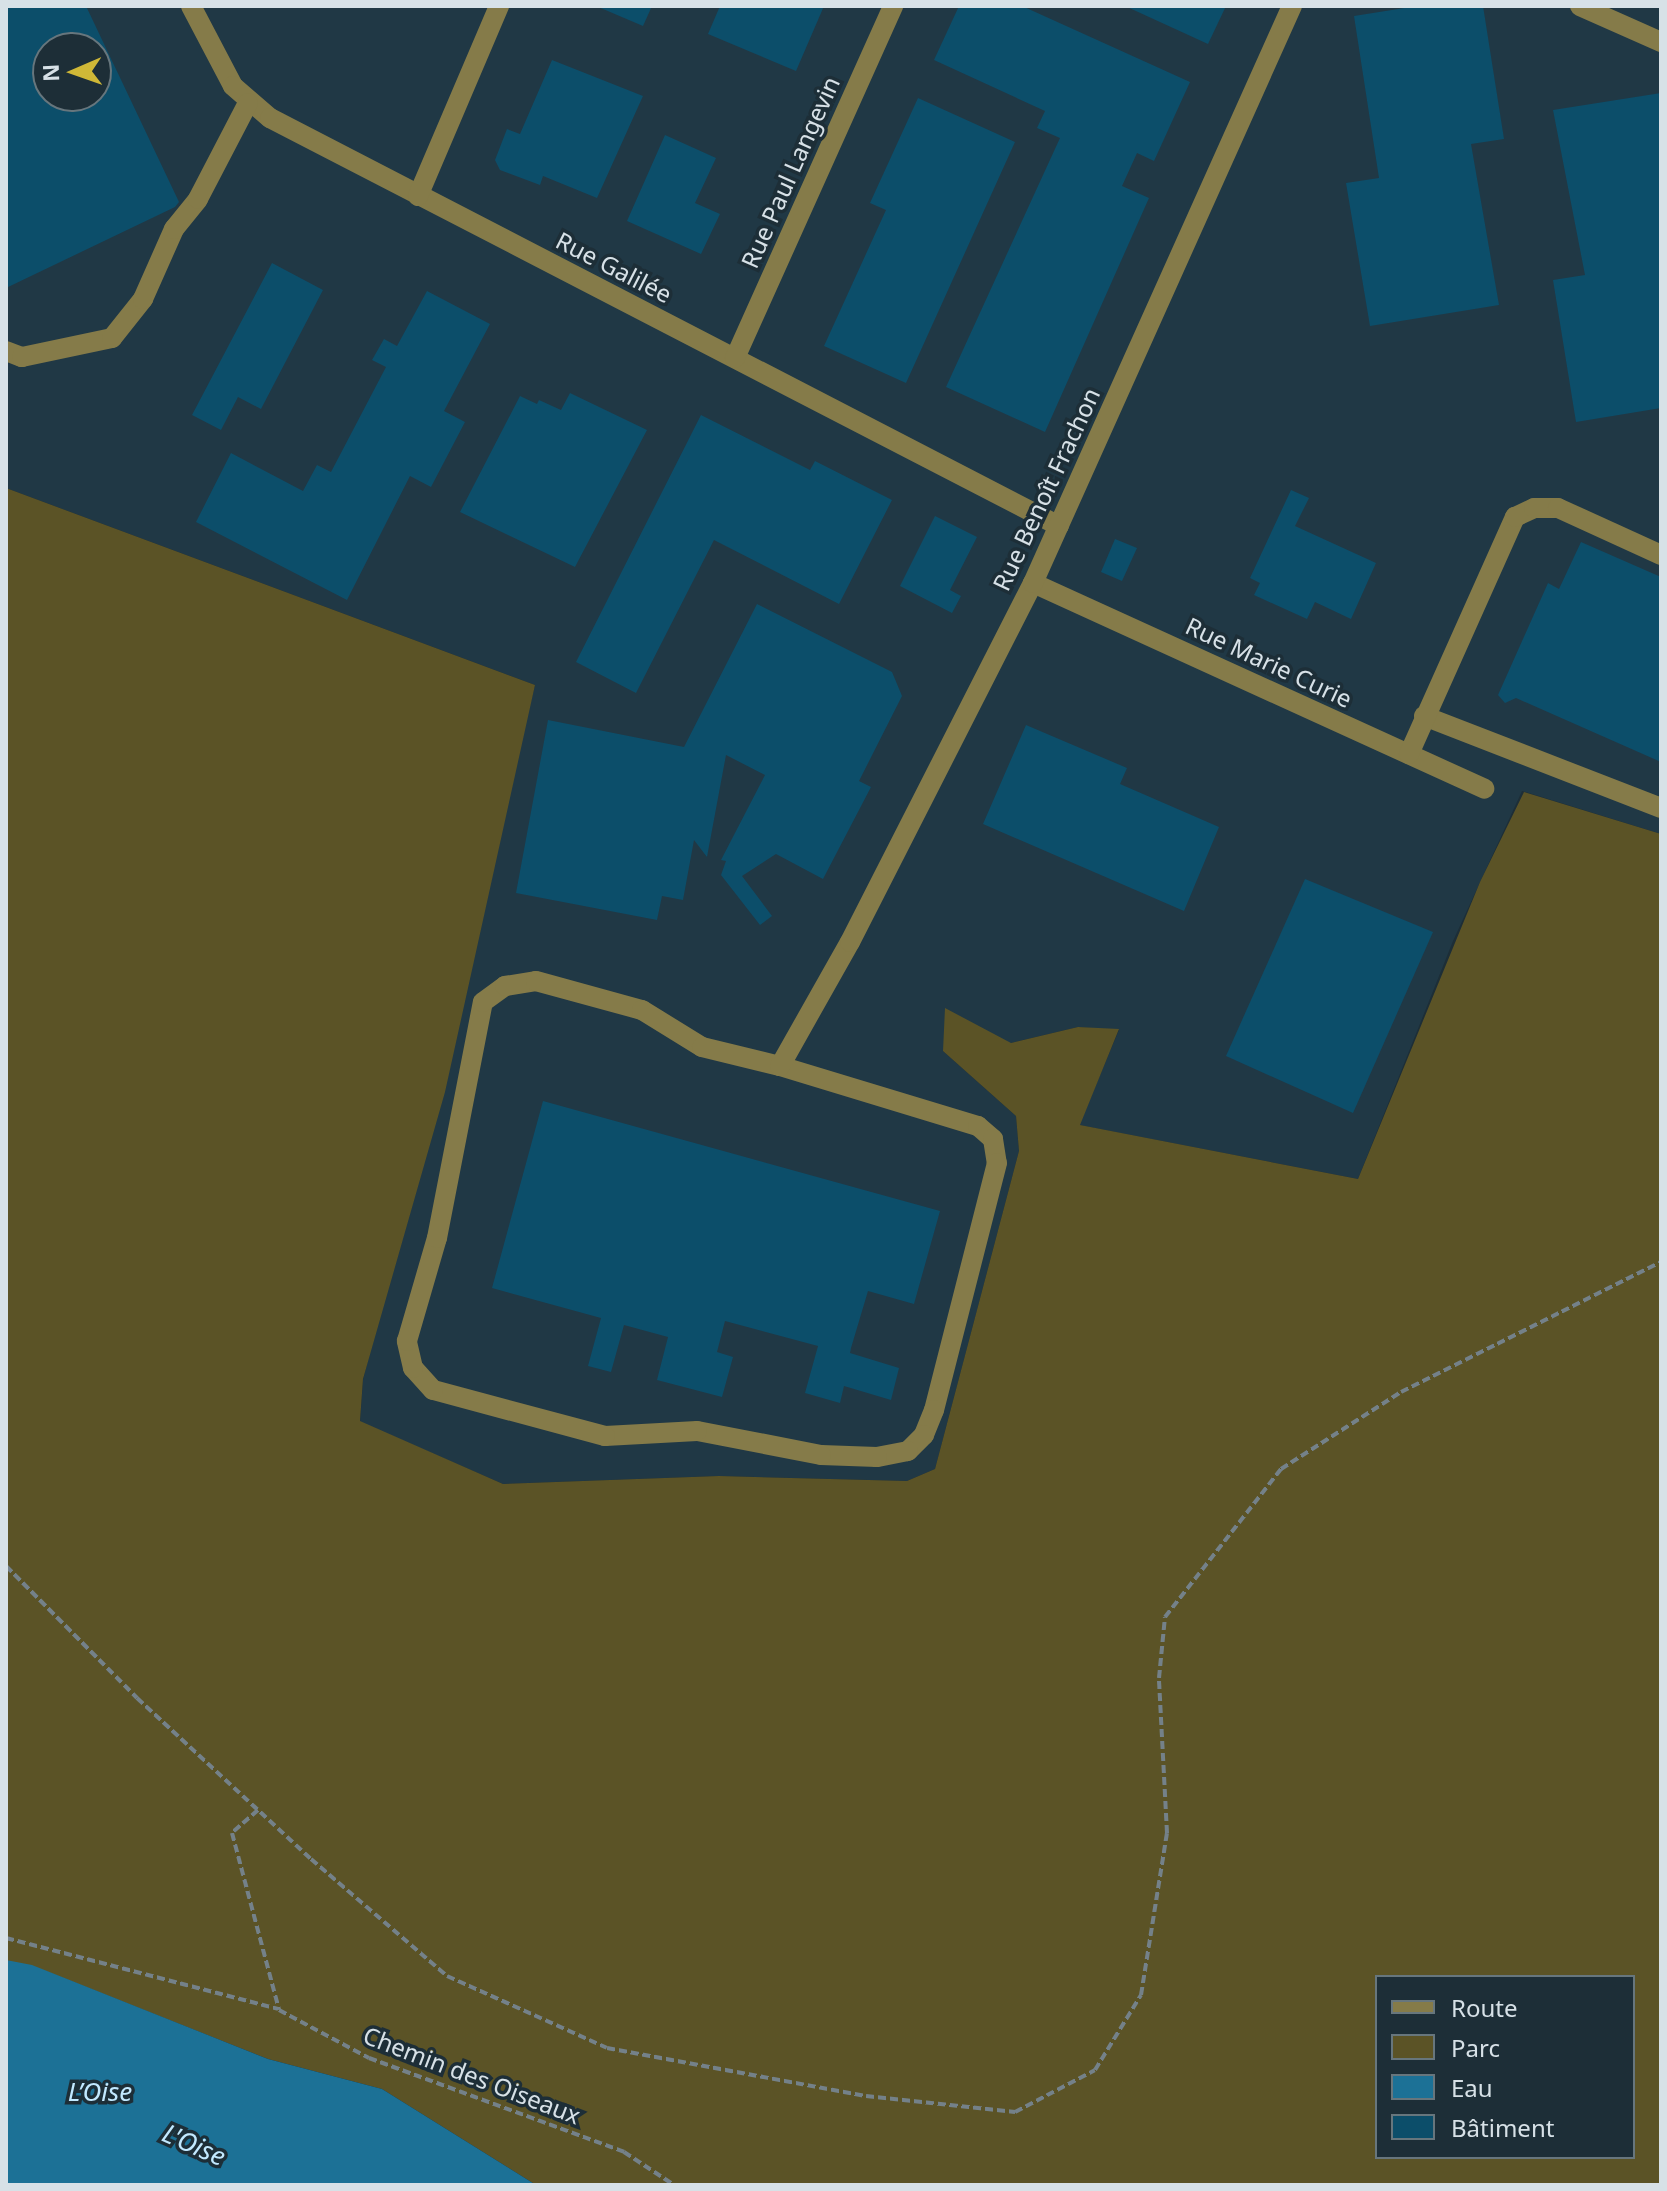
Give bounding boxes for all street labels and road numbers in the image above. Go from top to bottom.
street label: Rue Paul Langevin [735,72,845,272]
street label: Rue Galilée [551,226,677,308]
street label: Rue Benoît Frachon [986,383,1106,595]
street label: Rue Marie Curie [1181,611,1357,713]
street label: Chemin des Oiseaux [359,2020,585,2130]

